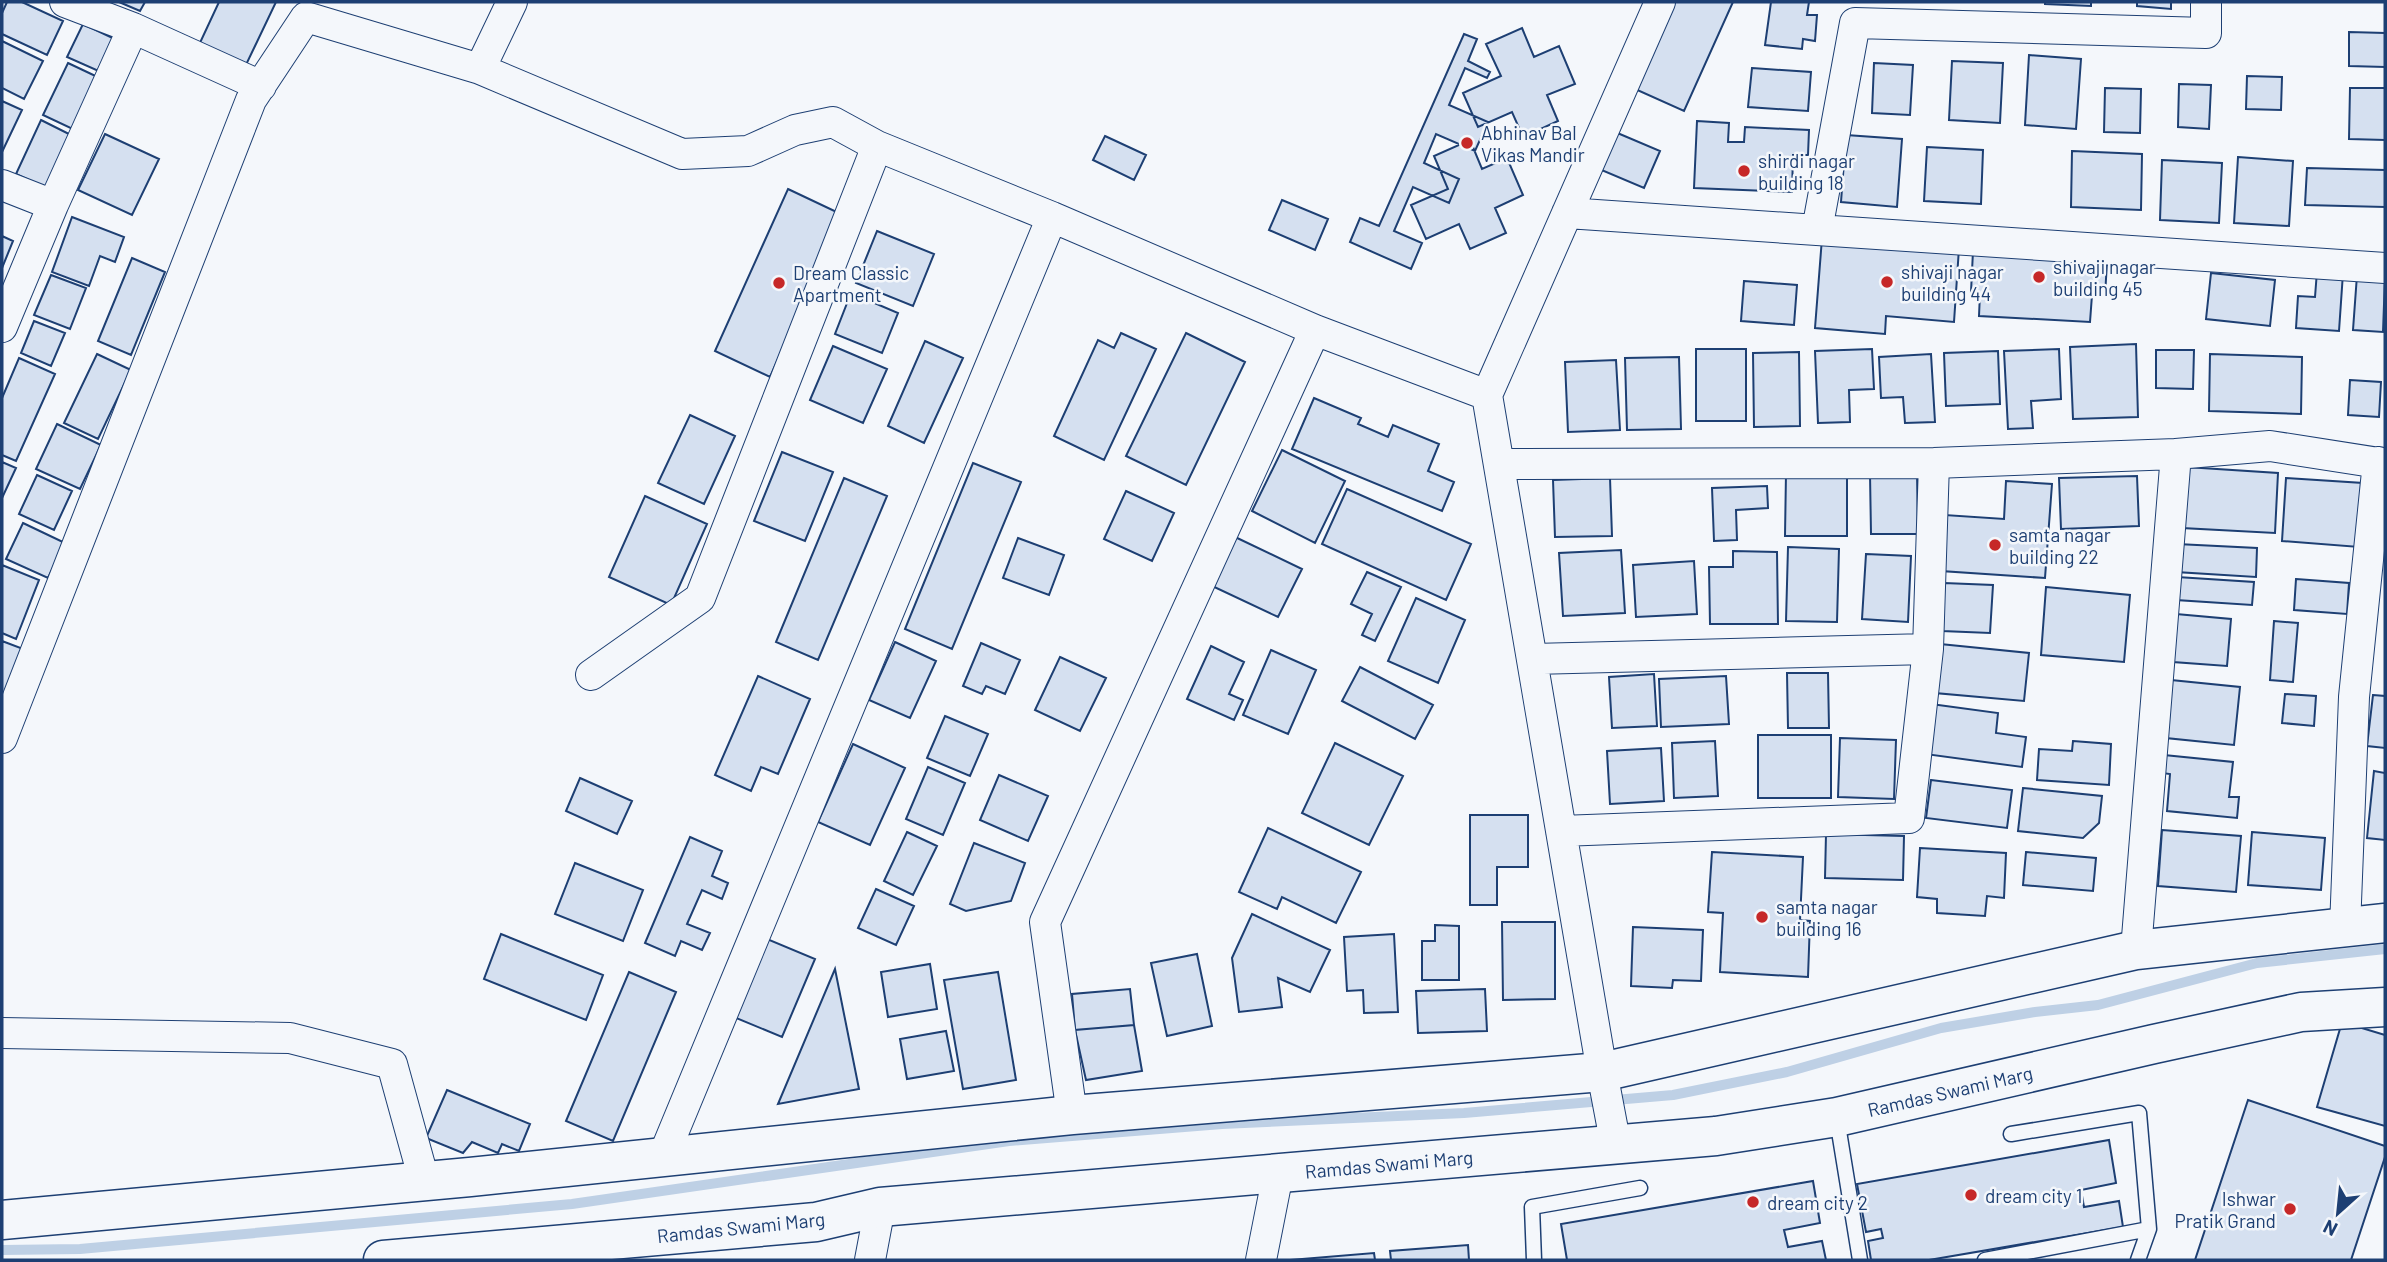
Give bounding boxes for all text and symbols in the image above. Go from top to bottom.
place label: Abhinav Bal Vikas Mandir [1481,121,1585,166]
marker: Abhinav Bal Vikas Mandir [1459,135,1475,151]
place label: shirdi nagar building 18 [1758,149,1855,194]
marker: shirdi nagar building 18 [1736,163,1752,179]
place label: shivaji nagar building 45 [2053,255,2156,300]
place label: shivaji nagar building 44 [1901,260,2004,305]
place label: Dream Classic Apartment [793,261,909,306]
marker: shivaji nagar building 45 [2031,269,2047,285]
marker: shivaji nagar building 44 [1879,274,1895,290]
marker: Dream Classic Apartment [771,275,787,291]
place label: samta nagar building 22 [2009,523,2111,568]
marker: samta nagar building 22 [1987,537,2003,553]
place label: samta nagar building 16 [1776,895,1878,940]
marker: samta nagar building 16 [1754,909,1770,925]
street label: Ramdas Swami Marg [1865,1061,2035,1121]
street label: Ramdas Swami Marg [1304,1145,1474,1183]
north arrow [2303,1178,2373,1248]
place label: dream city 1 [1985,1184,2082,1207]
marker: dream city 1 [1963,1187,1979,1203]
place label: Ishwar Pratik Grand [2174,1187,2276,1232]
place label: dream city 2 [1767,1191,1868,1214]
marker: dream city 2 [1745,1194,1761,1210]
marker: Ishwar Pratik Grand [2282,1201,2298,1217]
street label: Ramdas Swami Marg [656,1207,826,1247]
text: N [2319,1215,2341,1242]

